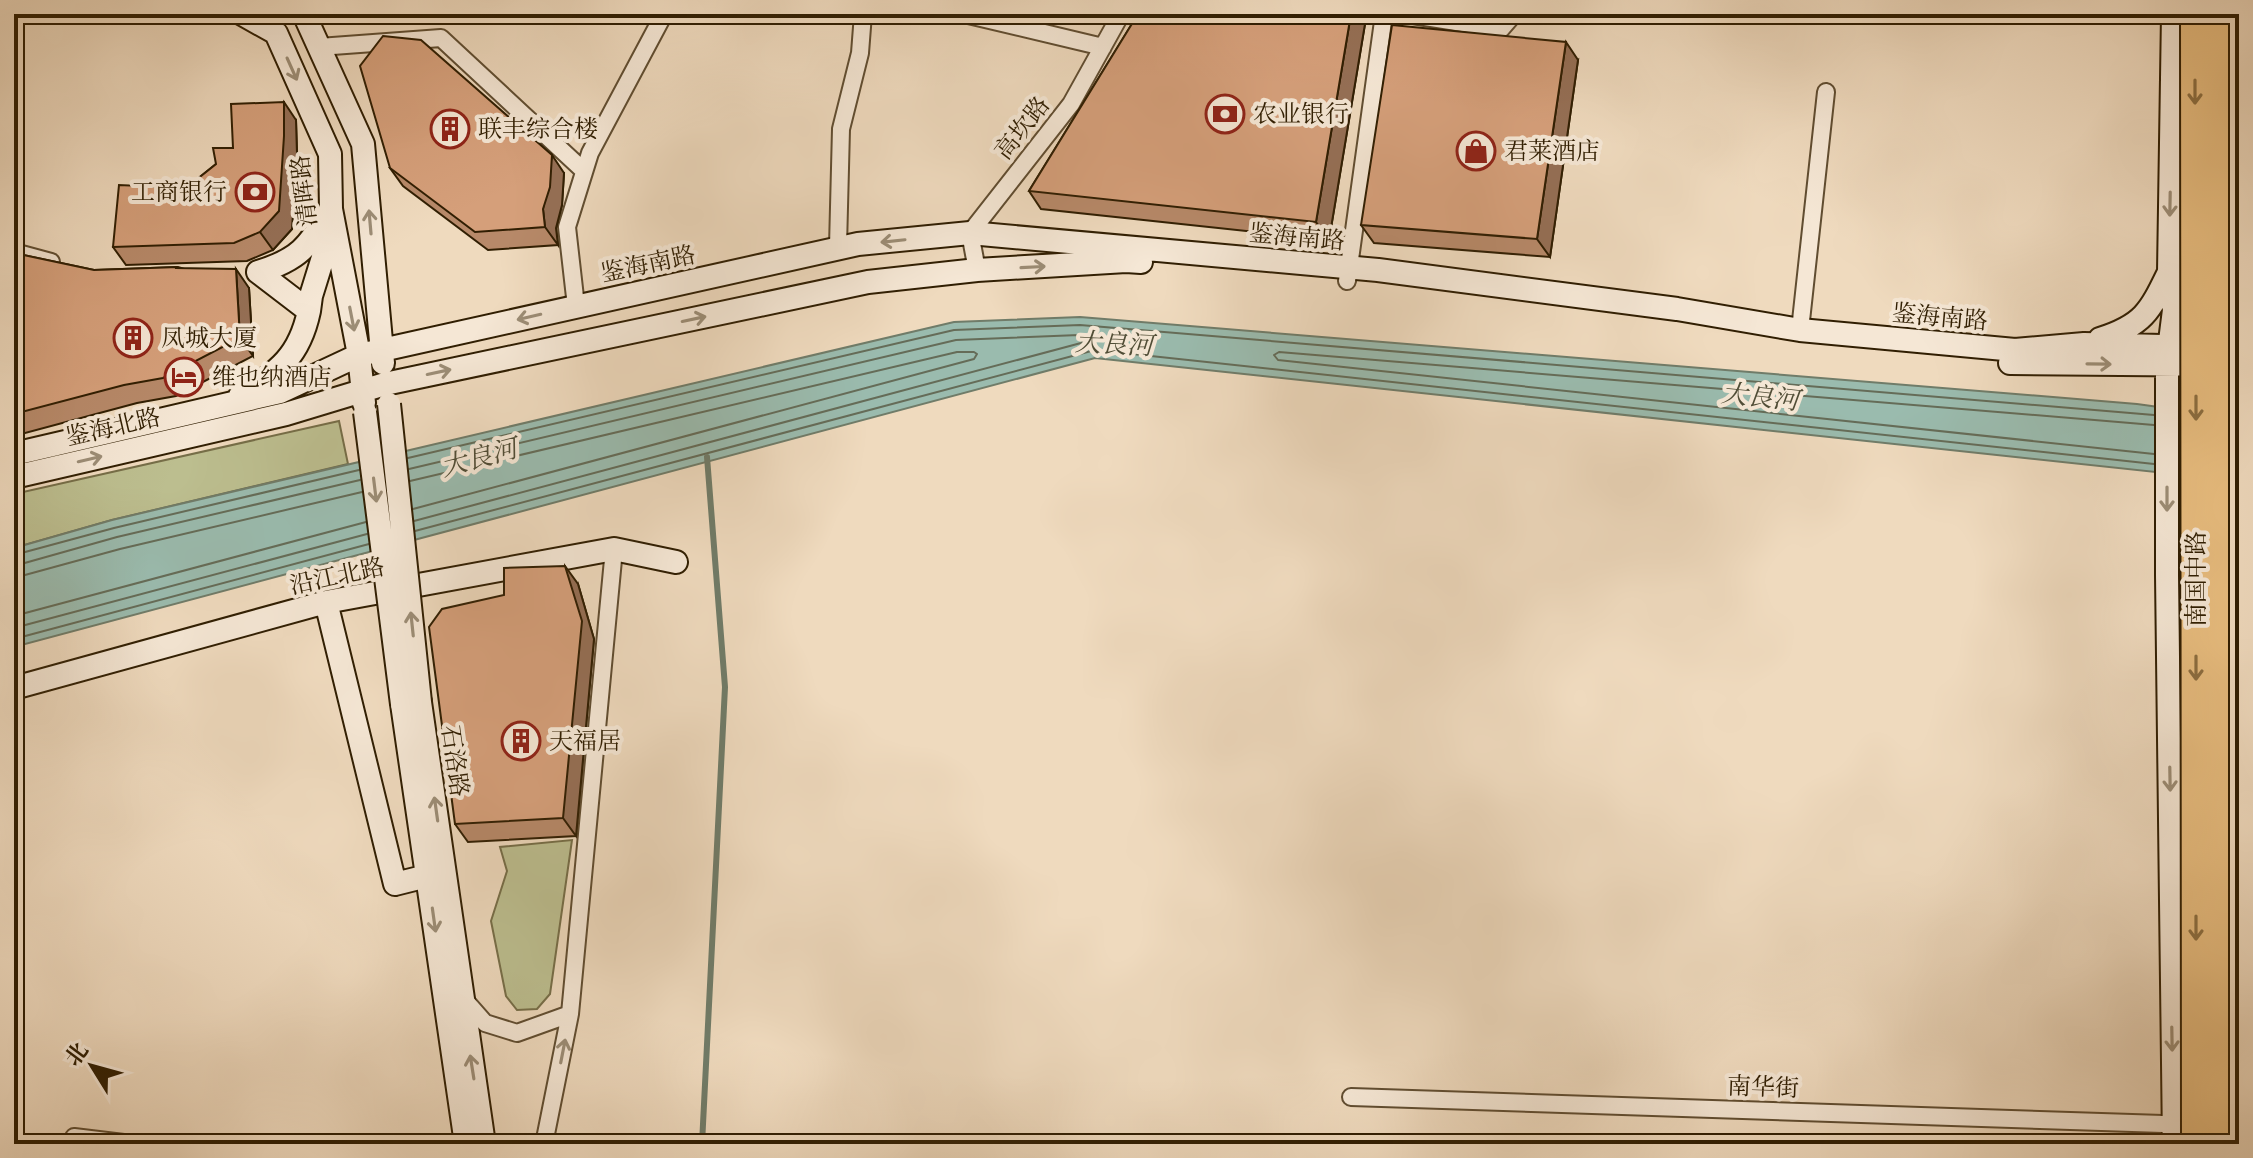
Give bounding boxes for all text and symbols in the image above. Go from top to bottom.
one-way arrow [285,57,300,81]
one-way arrow [2187,78,2203,105]
street label: 高坎路 [989,91,1055,165]
bank icon: 农业银行 [1204,93,1246,135]
place label: 农业银行 [1253,100,1349,128]
building icon: 联丰综合楼 [429,108,471,150]
place label: 联丰综合楼 [478,115,598,143]
shop icon: 君莱酒店 [1455,130,1497,172]
place label: 君莱酒店 [1504,137,1600,165]
street label: 清晖路 [286,154,322,228]
bank icon: 工商银行 [234,171,276,213]
place label: 工商银行 [131,178,227,206]
one-way arrow [2162,190,2178,217]
one-way arrow [362,209,377,236]
street label: 鉴海南路 [1248,219,1346,255]
one-way arrow [880,233,907,248]
street label: 鉴海南路 [598,240,698,288]
one-way arrow [1019,259,1046,274]
street label: 鉴海南路 [1891,299,1989,335]
one-way arrow [345,306,360,331]
one-way arrow [516,310,542,325]
one-way arrow [681,311,706,326]
building icon: 凤城大厦 [112,317,154,359]
place label: 凤城大厦 [161,324,257,352]
water label: 大良河 [1074,326,1158,362]
hotel icon: 维也纳酒店 [163,356,205,398]
one-way arrow [2085,356,2112,372]
place label: 维也纳酒店 [212,363,332,391]
one-way arrow [426,364,452,379]
water label: 大良河 [1720,378,1804,417]
one-way arrow [2188,394,2204,421]
street label: 鉴海北路 [63,403,163,451]
water label: 大良河 [437,432,525,483]
one-way arrow [77,451,102,466]
one-way arrow [368,477,383,502]
one-way arrow [2159,485,2175,512]
street label: 南国中路 [2182,531,2210,627]
street label: 沿江北路 [287,552,387,600]
one-way arrow [405,611,420,638]
one-way arrow [2188,654,2204,681]
building icon: 天福居 [500,720,542,762]
street label: 石洛路 [436,723,474,799]
place label: 天福居 [549,727,621,755]
one-way arrow [2162,765,2177,792]
one-way arrow [428,797,443,823]
one-way arrow [427,907,442,932]
one-way arrow [2188,914,2204,941]
one-way arrow [2165,1025,2180,1052]
north arrow [52,1026,132,1106]
text: 北 [60,1038,94,1071]
one-way arrow [556,1039,571,1065]
one-way arrow [464,1055,479,1080]
street label: 南华街 [1727,1072,1799,1102]

